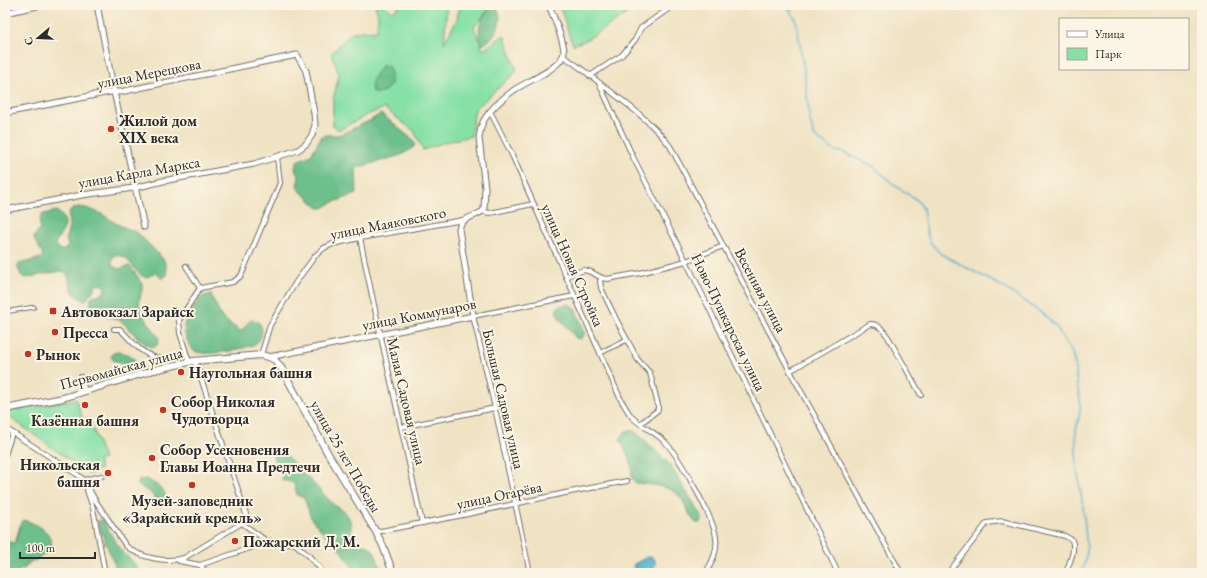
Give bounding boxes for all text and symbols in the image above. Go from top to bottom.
north arrow [18,18,58,58]
legend [1059,18,1189,70]
text: Улица [1094,26,1125,42]
text: С [21,35,36,47]
text: Парк [1095,46,1122,62]
street label: улица Мерецкова [96,54,202,92]
place label: Жилой дом XIX века [118,111,197,147]
marker: Жилой дом XIX века [106,124,116,134]
street label: улица Карла Маркса [77,152,201,192]
street label: улица Новая Стройка [537,201,609,329]
street label: улица Маяковского [329,202,447,244]
street label: Весенняя улица [731,244,791,336]
street label: Ново-Пушкарская улица [687,250,771,394]
street label: улица Коммунаров [360,294,478,334]
place label: Автовокзал Зарайск [60,302,195,321]
marker: Автовокзал Зарайск [48,306,58,316]
place label: Пресса [63,323,108,342]
marker: Пресса [50,327,60,337]
street label: Большая Садовая улица [479,327,529,471]
street label: Малая Садовая улица [383,335,431,467]
street label: Первомайская улица [57,342,185,394]
place label: Рынок [36,345,81,364]
marker: Рынок [23,349,33,359]
place label: Наугольная башня [189,363,312,382]
marker: Наугольная башня [176,367,186,377]
place label: Собор Николая Чудотворца [171,392,275,428]
street label: улица 25 лет Победы [306,397,386,515]
marker: Казённая башня [80,400,90,410]
marker: Собор Николая Чудотворца [158,405,168,415]
place label: Казённая башня [31,411,139,430]
place label: Собор Усекновения Главы Иоанна Предтечи [160,440,321,476]
marker: Собор Усекновения Главы Иоанна Предтечи [147,453,157,463]
place label: Никольская башня [20,455,100,491]
marker: Никольская башня [103,468,113,478]
street label: улица Огарёва [455,477,543,513]
marker: Музей-заповедник «Зарайский кремль» [187,480,197,490]
place label: Музей-заповедник «Зарайский кремль» [122,491,262,527]
place label: Пожарский Д. М. [243,532,360,551]
scale bar [20,534,95,560]
marker: Пожарский Д. М. [230,536,240,546]
text: 100 m [26,540,56,556]

